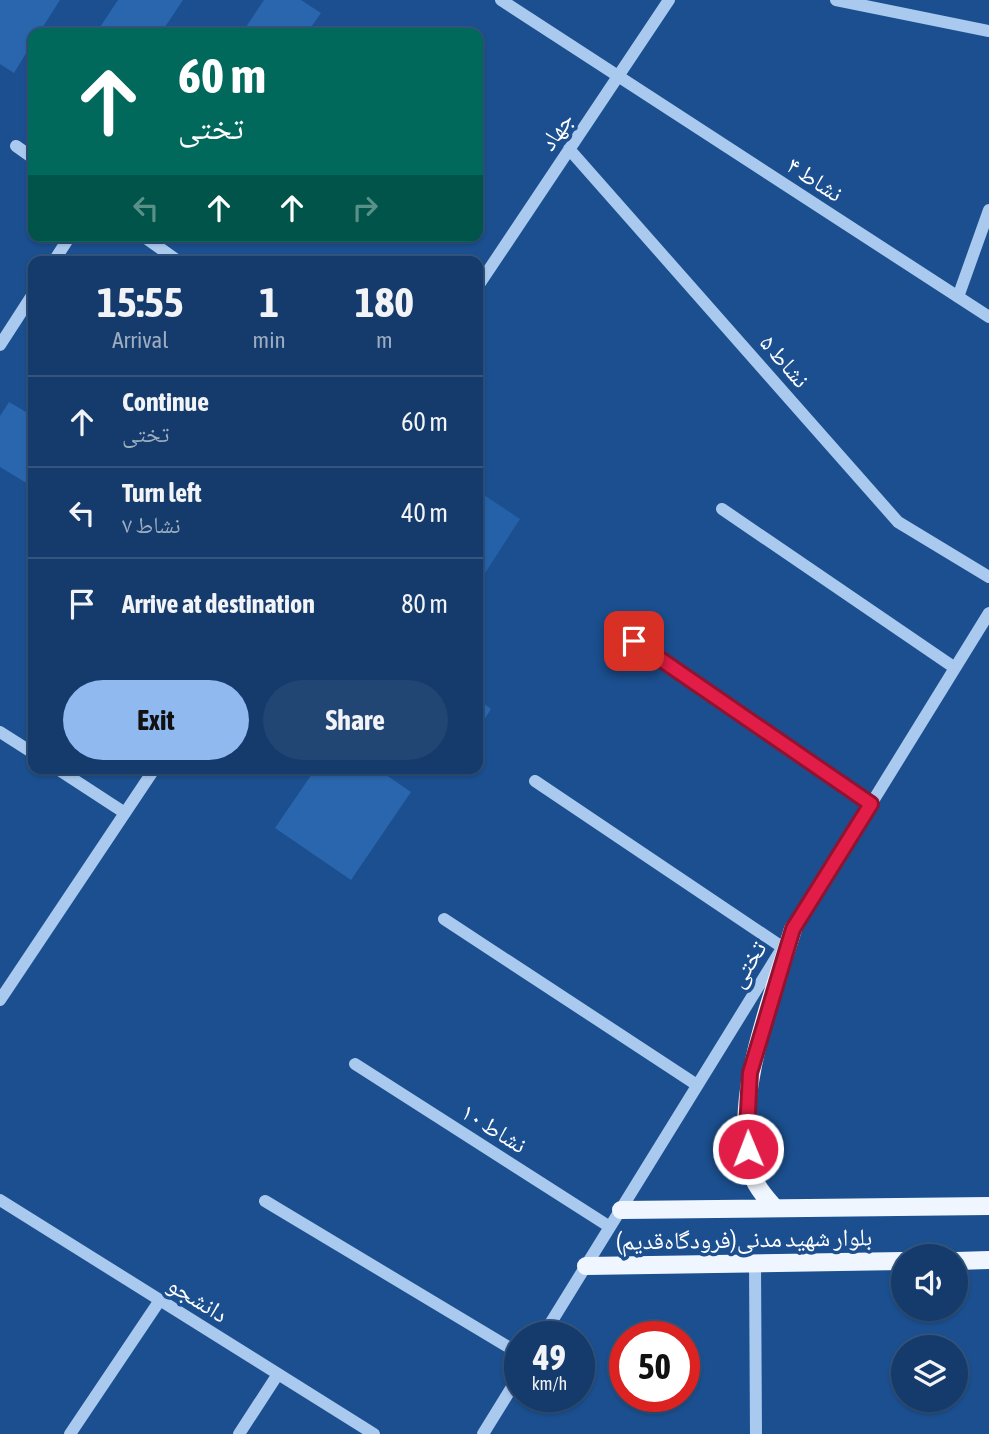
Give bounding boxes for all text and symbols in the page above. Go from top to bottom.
text: 60 m [178,47,266,103]
icon: ahead [63,56,154,147]
street label: جهاد [534,107,579,155]
text: تختی [178,109,244,146]
street label: نشاط ۴ [782,151,848,207]
icon: left [127,189,165,227]
icon: ahead [200,189,238,227]
icon: ahead [273,189,311,227]
icon: right [346,189,384,227]
text: 15:55 [97,278,184,326]
text: 1 [259,278,279,326]
text: 180 [355,278,414,326]
text: Arrival [112,327,168,353]
text: min [253,327,286,353]
text: m [376,327,393,353]
street label: نشاط ۵ [755,329,815,393]
text: Continue [122,387,209,417]
icon: ahead [63,403,101,441]
text: 60 m [401,407,448,437]
text: تختی [122,421,169,447]
text: Turn left [122,478,202,508]
icon: left [63,494,101,532]
text: 40 m [401,498,448,528]
text: نشاط ۷ [122,512,181,538]
icon: arrive [63,585,101,623]
text: Arrive at destination [122,589,315,619]
text: 80 m [401,589,448,619]
pin [604,611,664,671]
icon: arrive [615,622,653,660]
button: Exit [63,680,249,760]
button: Share [263,680,448,760]
street label: تختی [722,936,772,993]
street label: نشاط ۱۰ [456,1098,532,1158]
position arrow [711,1112,785,1186]
street label: بلوار شهید مدنی(فرودگاه‌قدیم) [616,1223,872,1258]
map controls [891,1244,968,1412]
button: sound [891,1244,968,1321]
street label: دانشجو [163,1270,233,1328]
speed limit sign: 50 [609,1321,700,1412]
button: layers [891,1335,968,1412]
text: 49 [533,1337,566,1377]
text: km/h [532,1373,567,1394]

